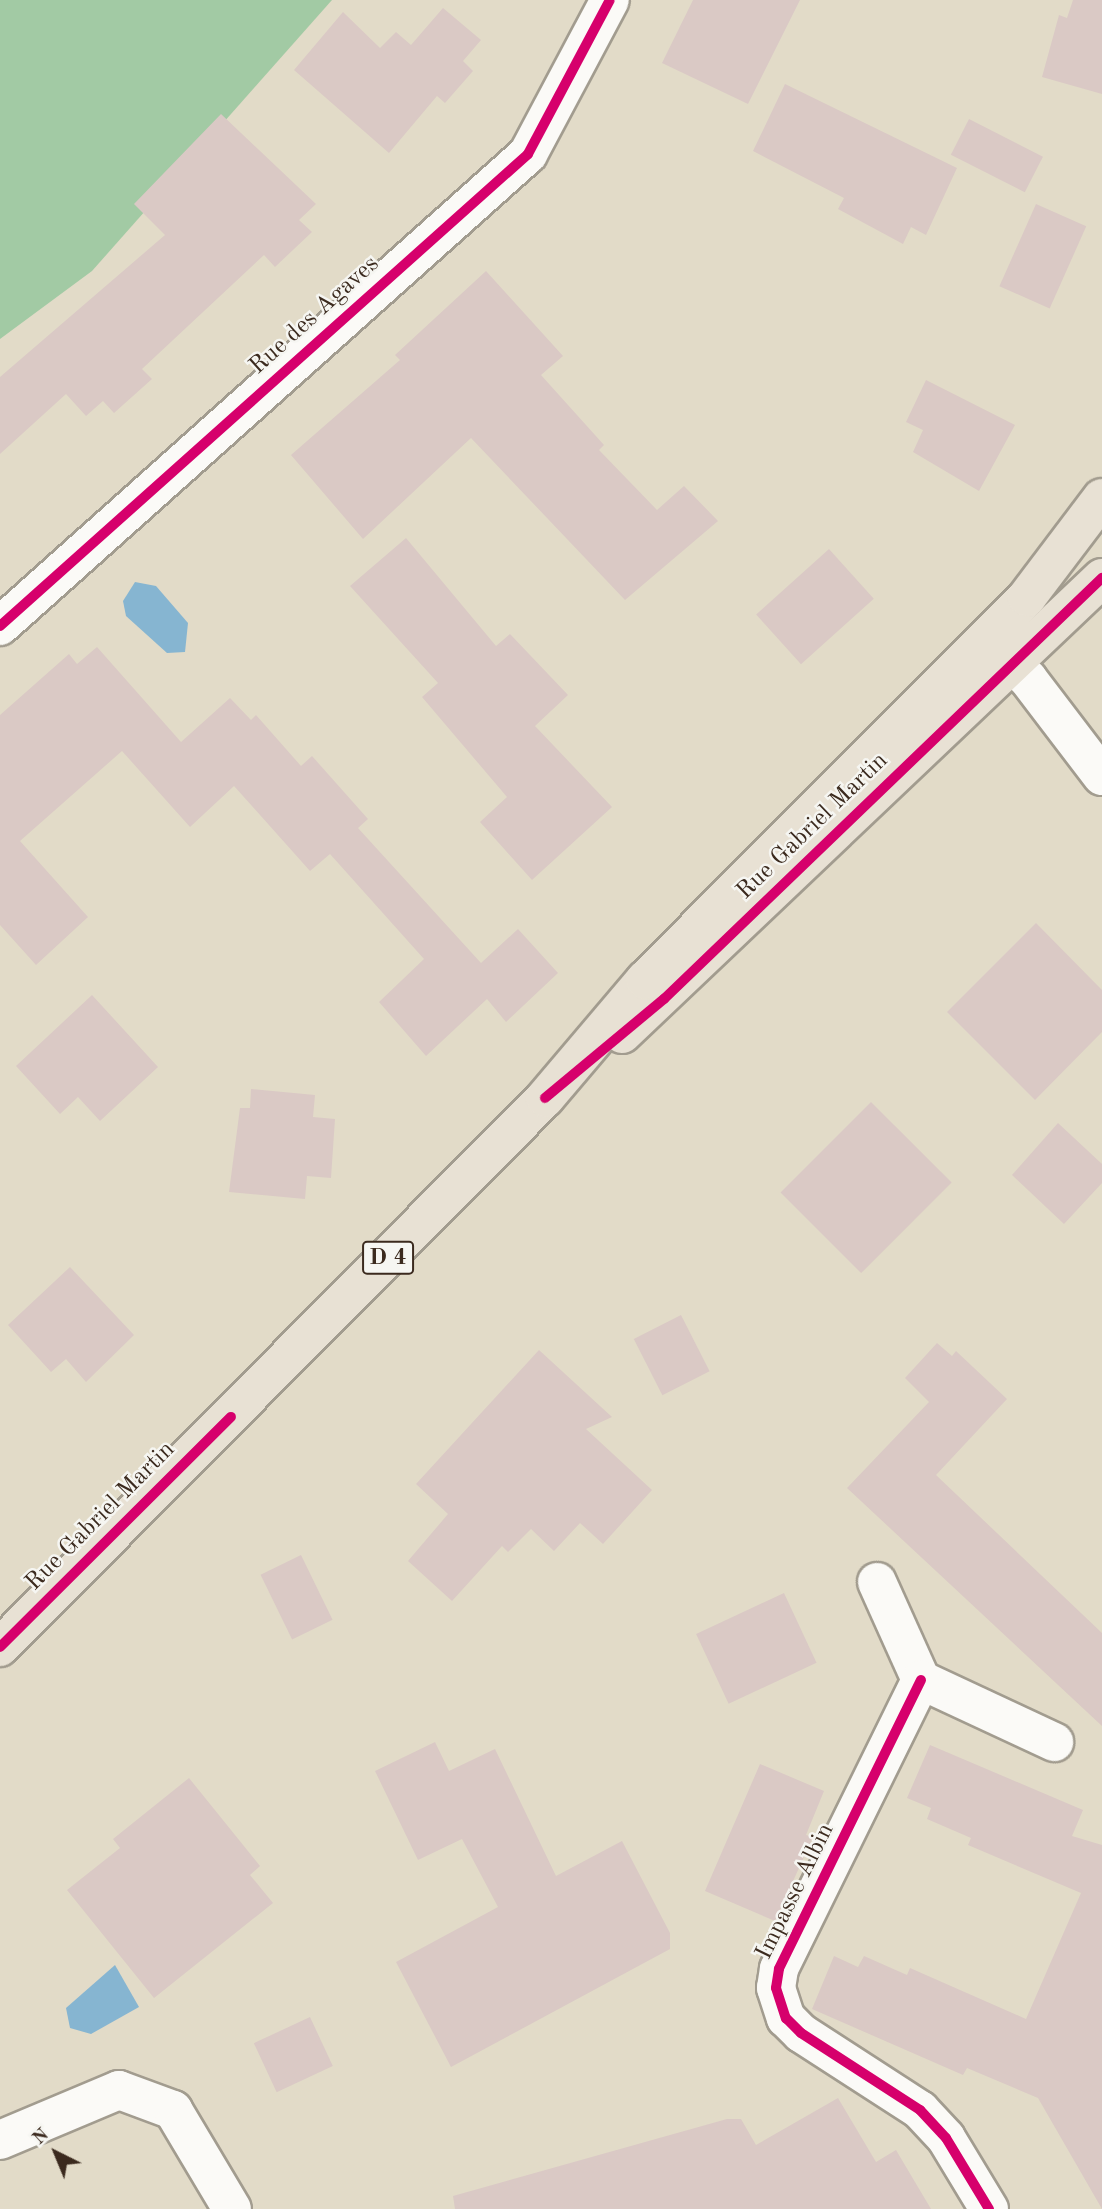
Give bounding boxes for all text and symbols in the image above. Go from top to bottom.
street label: Rue des Agaves [244,250,386,382]
street label: Rue Gabriel Martin [731,747,895,907]
road number: D 4 [362,1238,414,1278]
street label: Rue Gabriel Martin [20,1436,182,1598]
street label: Impasse Albin [751,1819,841,1965]
north arrow [21,2118,91,2188]
text: N [30,2125,53,2149]

